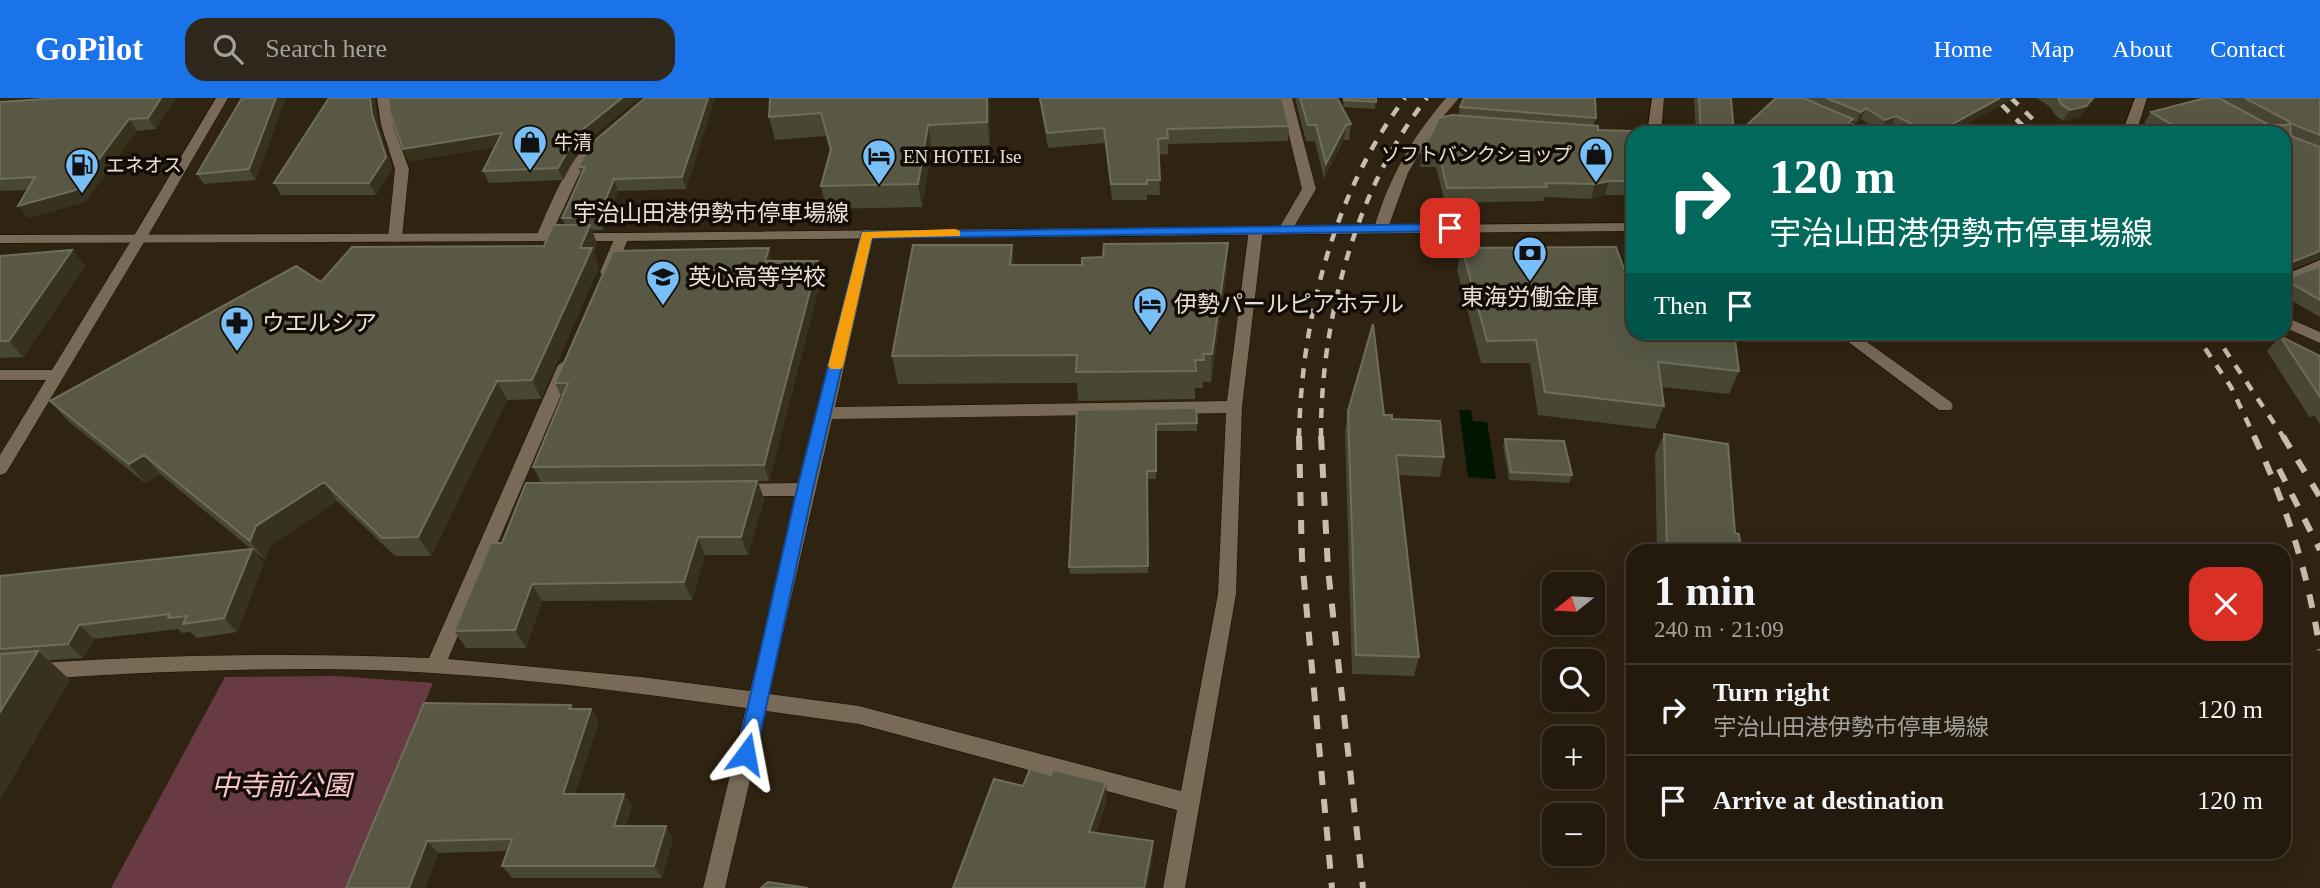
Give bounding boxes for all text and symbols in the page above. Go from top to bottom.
search box [185,18,675,81]
icon: search [209,30,247,68]
text: GoPilot [35,31,143,67]
text: Search here [265,34,387,63]
text: Home [1934,36,1992,62]
text: Map [2030,36,2074,62]
text: About [2112,36,2172,62]
text: Contact [2210,36,2285,62]
shop icon: 牛清 [511,123,549,172]
place label: 牛清 [554,132,592,153]
shop icon: ソフトバンクショップ [1577,135,1615,184]
hotel icon: EN HOTEL Ise [860,137,898,186]
place label: ソフトバンクショップ [1381,144,1572,165]
fuel station icon: エネオス [63,146,101,195]
place label: EN HOTEL Ise [903,146,1022,167]
text: 120 m [1769,149,1896,204]
icon: right [1654,154,1745,245]
place label: エネオス [106,155,182,176]
pin [1420,198,1480,258]
street label: 宇治山田港伊勢市停車場線 [573,201,849,226]
icon: arrive [1431,209,1469,247]
text: 宇治山田港伊勢市停車場線 [1769,215,2153,251]
bank icon: 東海労働金庫 [1511,234,1549,283]
school or university icon: 英心高等学校 [644,258,682,307]
place label: 英心高等学校 [688,265,826,290]
hotel icon: 伊勢パールピアホテル [1131,285,1169,334]
place label: 東海労働金庫 [1461,285,1599,310]
icon: arrive [1721,287,1759,325]
text: Then [1654,291,1707,320]
place label: 伊勢パールピアホテル [1174,292,1404,317]
pharmacy icon: ウエルシア [218,304,256,353]
place label: ウエルシア [262,311,377,336]
button: close [2189,567,2263,641]
text: 1 min [1654,568,1756,614]
north arrow [1542,572,1605,635]
map controls [1542,572,1605,866]
text: 240 m · 21:09 [1654,617,1784,642]
button: search [1542,649,1605,712]
text: Turn right [1713,678,1830,707]
icon: right [1654,691,1692,729]
text: 120 m [2197,695,2263,724]
text: 宇治山田港伊勢市停車場線 [1713,715,1989,740]
position arrow [709,717,783,791]
button: + [1542,726,1605,789]
park label: 中寺前公園 [211,770,355,801]
icon: arrive [1654,782,1692,820]
text: Arrive at destination [1713,786,1944,815]
text: 120 m [2197,786,2263,815]
button: − [1542,803,1605,866]

